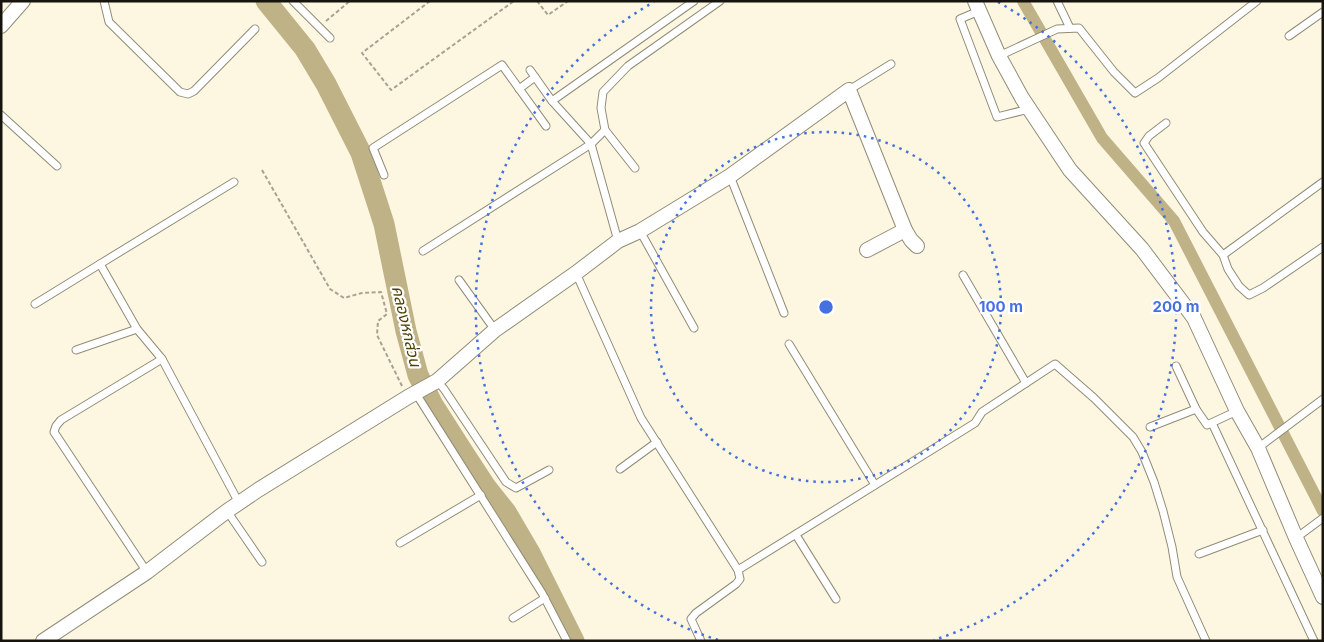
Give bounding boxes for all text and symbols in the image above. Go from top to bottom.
water label: คลองหกส่วน [388,284,426,370]
text: 100 m [979,297,1023,316]
text: 200 m [1153,297,1199,316]
centre of rings [817,298,835,316]

